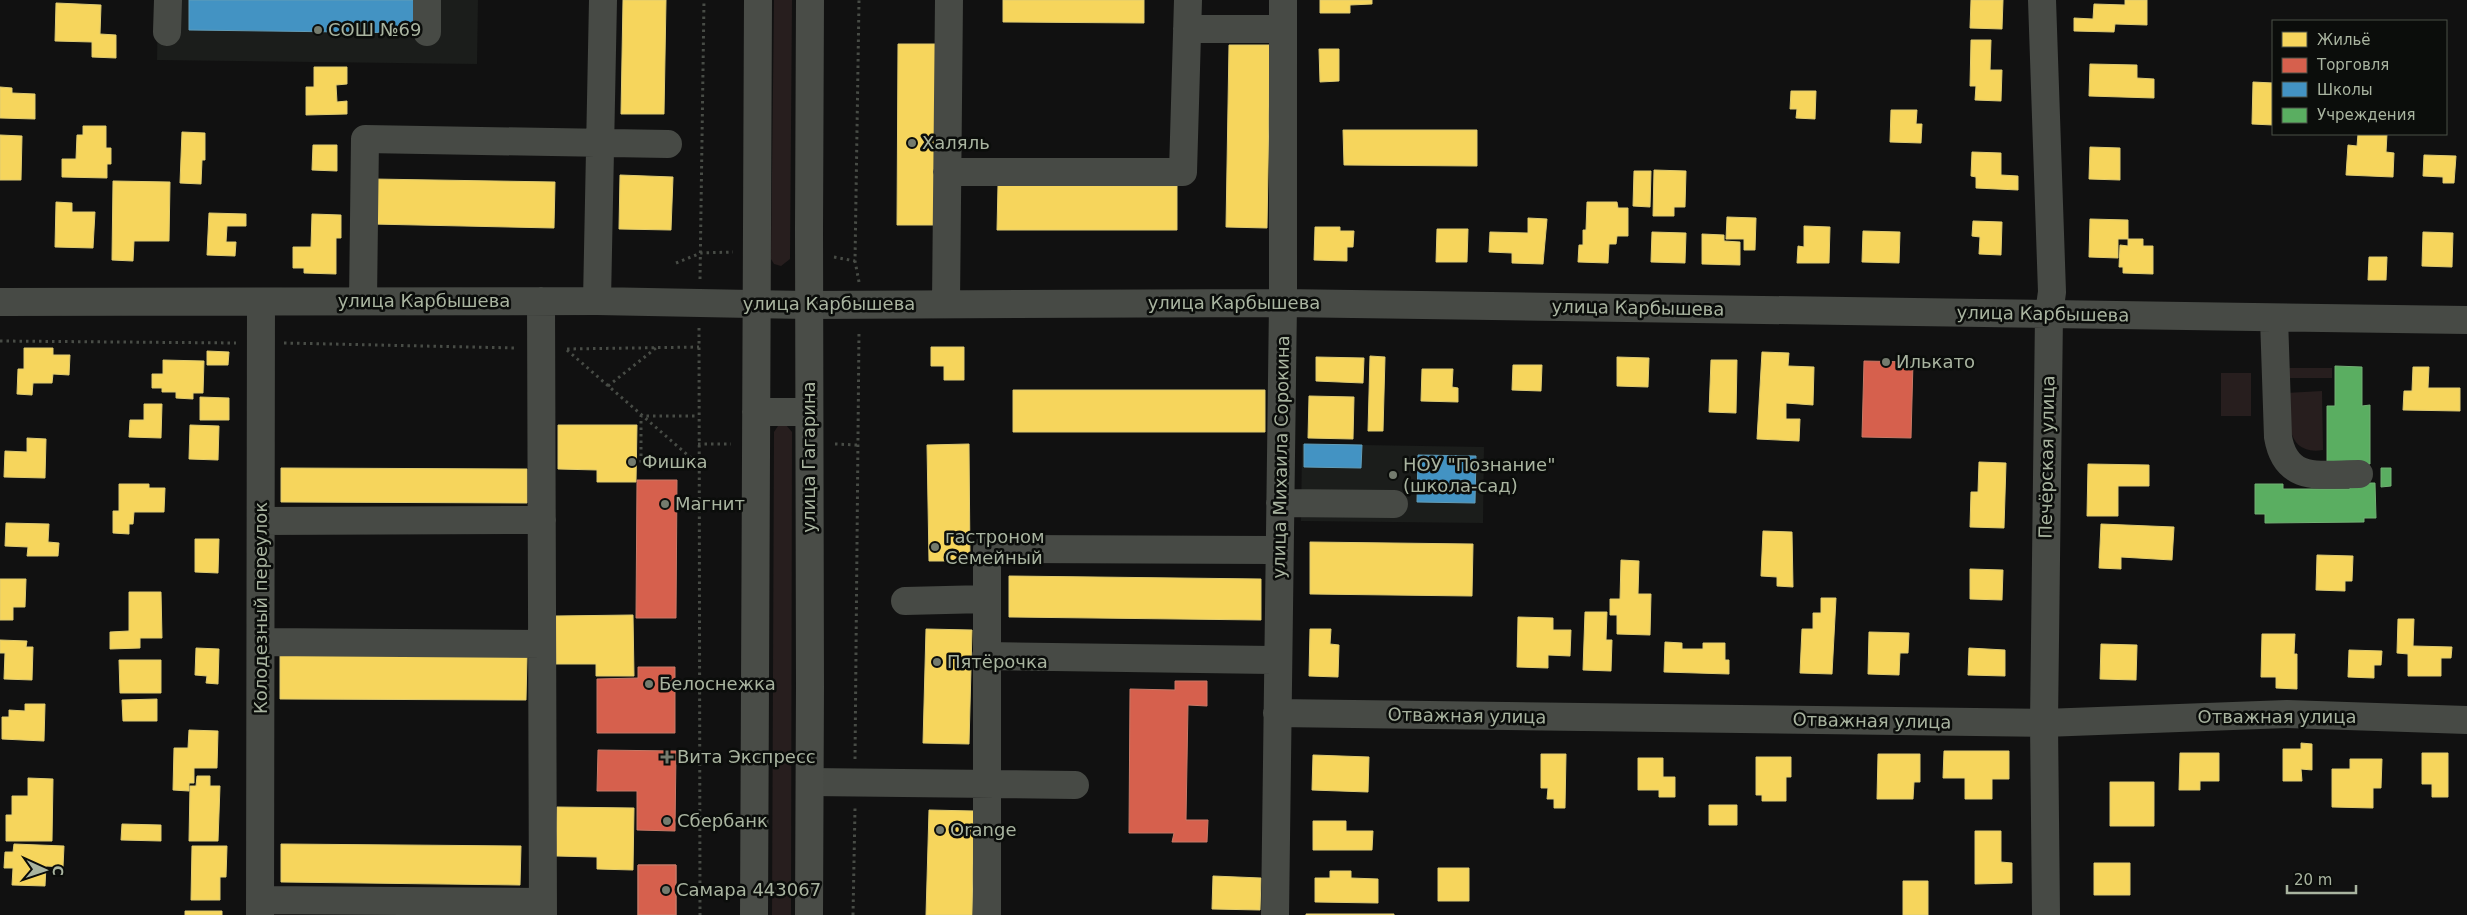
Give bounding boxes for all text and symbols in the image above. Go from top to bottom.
place label: СОШ №69 [328,19,421,40]
legend [2272,20,2447,135]
marker: СОШ №69 [312,24,324,36]
text: Жильё [2317,31,2371,49]
text: Торговля [2316,56,2389,74]
text: Школы [2317,81,2373,99]
text: Учреждения [2317,106,2415,124]
place label: Халяль [922,132,990,153]
marker: Халяль [906,137,918,149]
street label: улица Карбышева [338,290,510,311]
street label: улица Карбышева [1148,292,1320,313]
street label: улица Карбышева [743,293,915,314]
street label: улица Карбышева [1552,295,1724,320]
street label: улица Карбышева [1957,301,2129,326]
street label: улица Михаила Сорокина [1268,335,1293,579]
place label: Илькато [1896,351,1975,372]
marker: Илькато [1880,356,1892,368]
street label: Печёрская улица [2035,375,2058,539]
street label: улица Гагарина [798,381,819,533]
place label: Фишка [642,451,708,472]
place label: НОУ "Познание" (школа-сад) [1403,454,1555,496]
marker: Фишка [626,456,638,468]
marker: НОУ "Познание" (школа-сад) [1387,469,1399,481]
place label: Магнит [675,493,745,514]
marker: Магнит [659,498,671,510]
street label: Колодезный переулок [250,502,271,714]
place label: гастроном Семейный [945,526,1045,568]
marker: гастроном Семейный [929,541,941,553]
place label: Пятёрочка [947,651,1048,672]
marker: Пятёрочка [931,656,943,668]
place label: Белоснежка [659,673,776,694]
marker: Белоснежка [643,678,655,690]
street label: Отважная улица [1387,704,1547,727]
street label: Отважная улица [2198,706,2357,727]
street label: Отважная улица [1792,709,1952,732]
place label: Вита Экспресс [677,746,816,767]
marker: Вита Экспресс [661,751,673,763]
place label: Сбербанк [677,810,768,831]
marker: Сбербанк [661,815,673,827]
place label: Orange [950,819,1017,840]
marker: Orange [934,824,946,836]
north arrow [20,845,70,895]
scale bar [2287,862,2356,894]
text: С [50,865,66,876]
text: 20 m [2294,871,2332,889]
place label: Самара 443067 [676,879,821,900]
marker: Самара 443067 [660,884,672,896]

